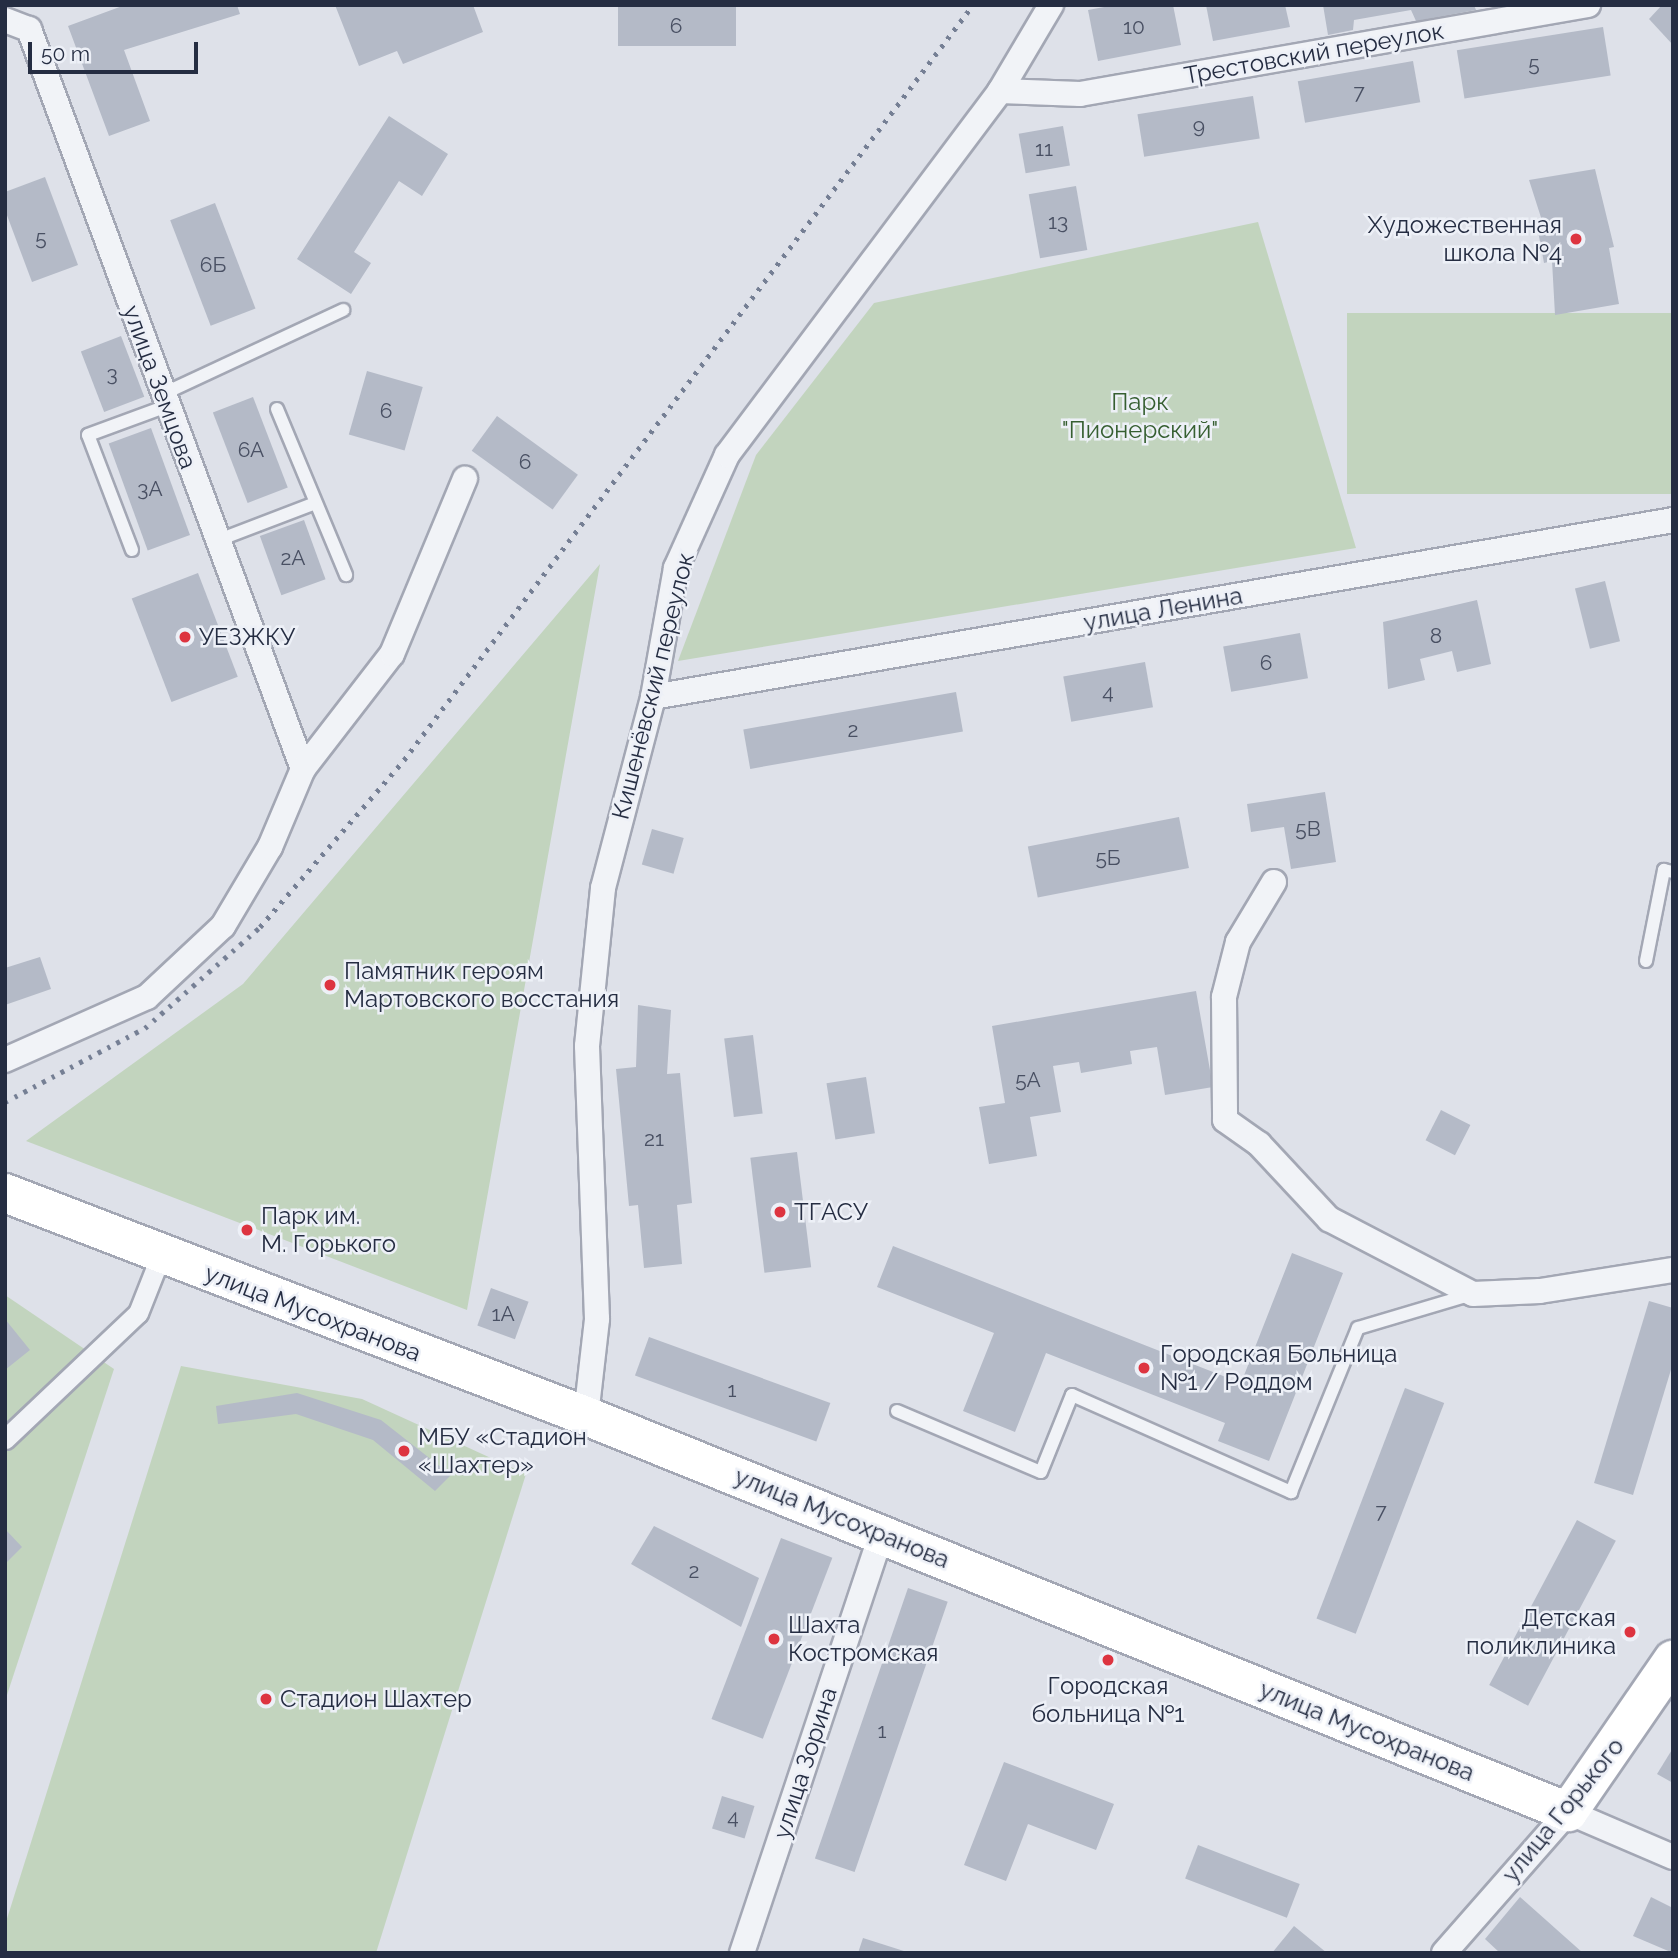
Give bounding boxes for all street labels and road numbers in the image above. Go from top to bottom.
street label: Трестовский переулок [1182,16,1446,90]
street label: улица Земцова [117,301,203,473]
street label: Кишенёвский переулок [606,550,700,822]
street label: улица Ленина [1081,581,1245,637]
street label: улица Мусохранова [201,1258,425,1368]
street label: улица Мусохранова [730,1462,954,1574]
street label: улица Мусохранова [1255,1675,1479,1787]
street label: улица Зорина [767,1684,843,1842]
street label: улица Горького [1496,1732,1630,1888]

